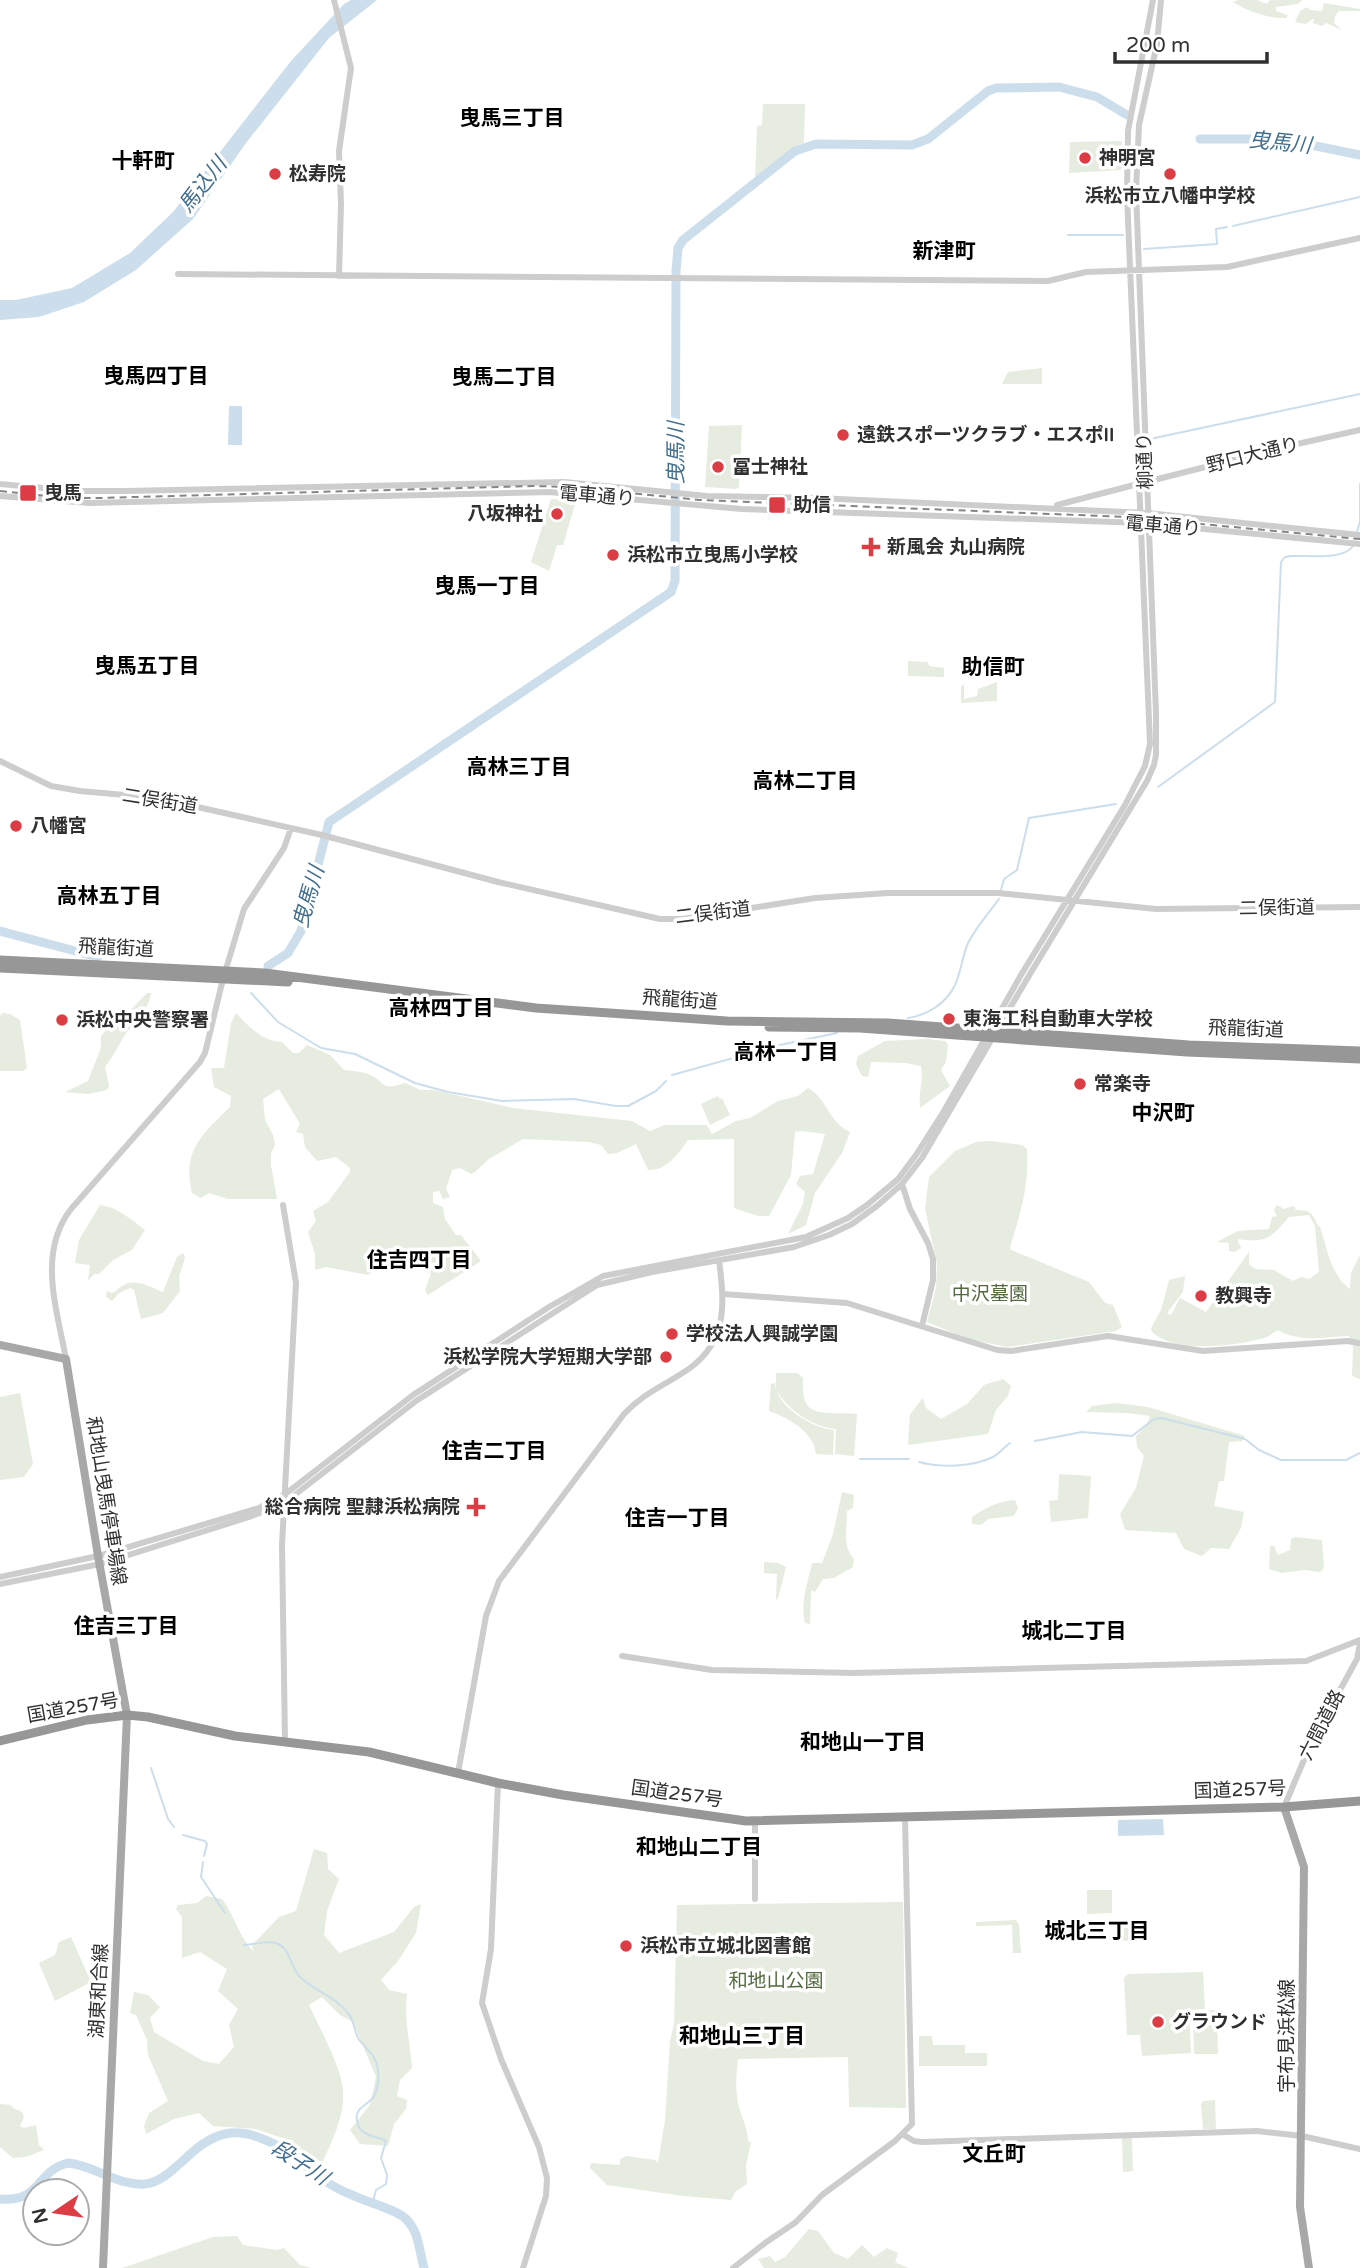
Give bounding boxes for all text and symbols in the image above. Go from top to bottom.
scale bar [1115,21,1267,65]
text: 200 m [1126,33,1190,58]
district label: 曳馬三丁目 [460,106,565,131]
water label: 曳馬川 [1247,127,1315,159]
place label: 神明宮 [1099,147,1156,169]
district label: 十軒町 [112,149,175,174]
marker: 神明宮 [1077,150,1093,166]
water label: 馬込川 [174,151,233,218]
place label: 松寿院 [289,163,346,185]
marker: 松寿院 [267,166,283,182]
marker: 浜松市立八幡中学校 [1162,166,1178,182]
place label: 浜松市立八幡中学校 [1084,185,1256,207]
district label: 新津町 [913,239,976,264]
district label: 曳馬四丁目 [104,364,209,389]
district label: 曳馬二丁目 [452,365,557,390]
water label: 曳馬川 [664,420,689,485]
place label: 遠鉄スポーツクラブ・エスポII [857,424,1114,446]
marker: 遠鉄スポーツクラブ・エスポII [835,427,851,443]
street label: 柳通り [1133,432,1157,490]
street label: 野口大通り [1204,433,1302,477]
place label: 冨士神社 [732,456,808,478]
marker: 冨士神社 [710,459,726,475]
place label: 曳馬 [44,482,82,504]
street label: 電車通り [558,482,636,510]
marker: 曳馬 [18,483,38,503]
place label: 助信 [793,494,831,516]
marker: 助信 [767,495,787,515]
place label: 八坂神社 [467,503,543,525]
marker: 八坂神社 [549,506,565,522]
street label: 電車通り [1124,512,1202,540]
place label: 新風会 丸山病院 [887,536,1025,558]
marker: 新風会 丸山病院 [861,537,881,557]
place label: 浜松市立曳馬小学校 [627,544,798,566]
marker: 浜松市立曳馬小学校 [605,547,621,563]
district label: 曳馬一丁目 [435,574,540,599]
district label: 曳馬五丁目 [95,654,200,679]
district label: 助信町 [962,655,1025,680]
district label: 高林三丁目 [467,755,572,780]
district label: 高林二丁目 [753,769,858,794]
street label: 二俣街道 [121,784,199,818]
place label: 八幡宮 [30,815,87,837]
marker: 八幡宮 [8,818,24,834]
water label: 曳馬川 [288,861,330,931]
district label: 高林五丁目 [57,884,162,909]
street label: 二俣街道 [1239,896,1315,920]
street label: 二俣街道 [674,897,752,929]
street label: 飛龍街道 [77,935,155,961]
street label: 飛龍街道 [641,986,719,1014]
district label: 高林四丁目 [389,996,494,1021]
place label: 東海工科自動車大学校 [963,1008,1153,1030]
place label: 浜松中央警察署 [76,1009,209,1031]
marker: 東海工科自動車大学校 [941,1011,957,1027]
marker: 浜松中央警察署 [54,1012,70,1028]
street label: 飛龍街道 [1208,1017,1284,1041]
district label: 高林一丁目 [734,1040,839,1065]
place label: 常楽寺 [1094,1073,1151,1095]
marker: 常楽寺 [1072,1076,1088,1092]
district label: 中沢町 [1132,1101,1195,1126]
district label: 住吉四丁目 [367,1248,472,1273]
park label: 中沢墓園 [952,1283,1028,1305]
place label: 教興寺 [1215,1285,1272,1307]
marker: 教興寺 [1193,1288,1209,1304]
place label: 学校法人興誠学園 [686,1323,838,1345]
marker: 学校法人興誠学園 [664,1326,680,1342]
place label: 浜松学院大学短期大学部 [443,1346,652,1368]
marker: 浜松学院大学短期大学部 [658,1349,674,1365]
street label: 和地山曳馬停車場線 [82,1415,130,1587]
district label: 住吉二丁目 [442,1439,547,1464]
place label: 総合病院 聖隷浜松病院 [265,1496,460,1518]
marker: 総合病院 聖隷浜松病院 [466,1497,486,1517]
district label: 住吉一丁目 [625,1506,730,1531]
district label: 住吉三丁目 [74,1614,179,1639]
district label: 城北二丁目 [1022,1619,1127,1644]
street label: 六間道路 [1295,1686,1349,1764]
street label: 国道257号 [25,1689,121,1727]
district label: 和地山一丁目 [800,1730,926,1755]
street label: 国道257号 [630,1777,724,1811]
street label: 国道257号 [1193,1777,1287,1803]
district label: 和地山二丁目 [636,1835,762,1860]
district label: 城北三丁目 [1045,1919,1150,1944]
place label: 浜松市立城北図書館 [640,1935,811,1957]
marker: 浜松市立城北図書館 [618,1938,634,1954]
street label: 湖東和合線 [86,1943,112,2039]
park label: 和地山公園 [728,1970,824,1992]
street label: 宇布見浜松線 [1276,1979,1298,2093]
place label: グラウンド [1172,2011,1267,2033]
marker: グラウンド [1150,2014,1166,2030]
district label: 和地山三丁目 [679,2024,805,2049]
water label: 段子川 [267,2135,335,2192]
district label: 文丘町 [963,2142,1026,2167]
north arrow [21,2177,91,2247]
text: N [28,2206,53,2226]

